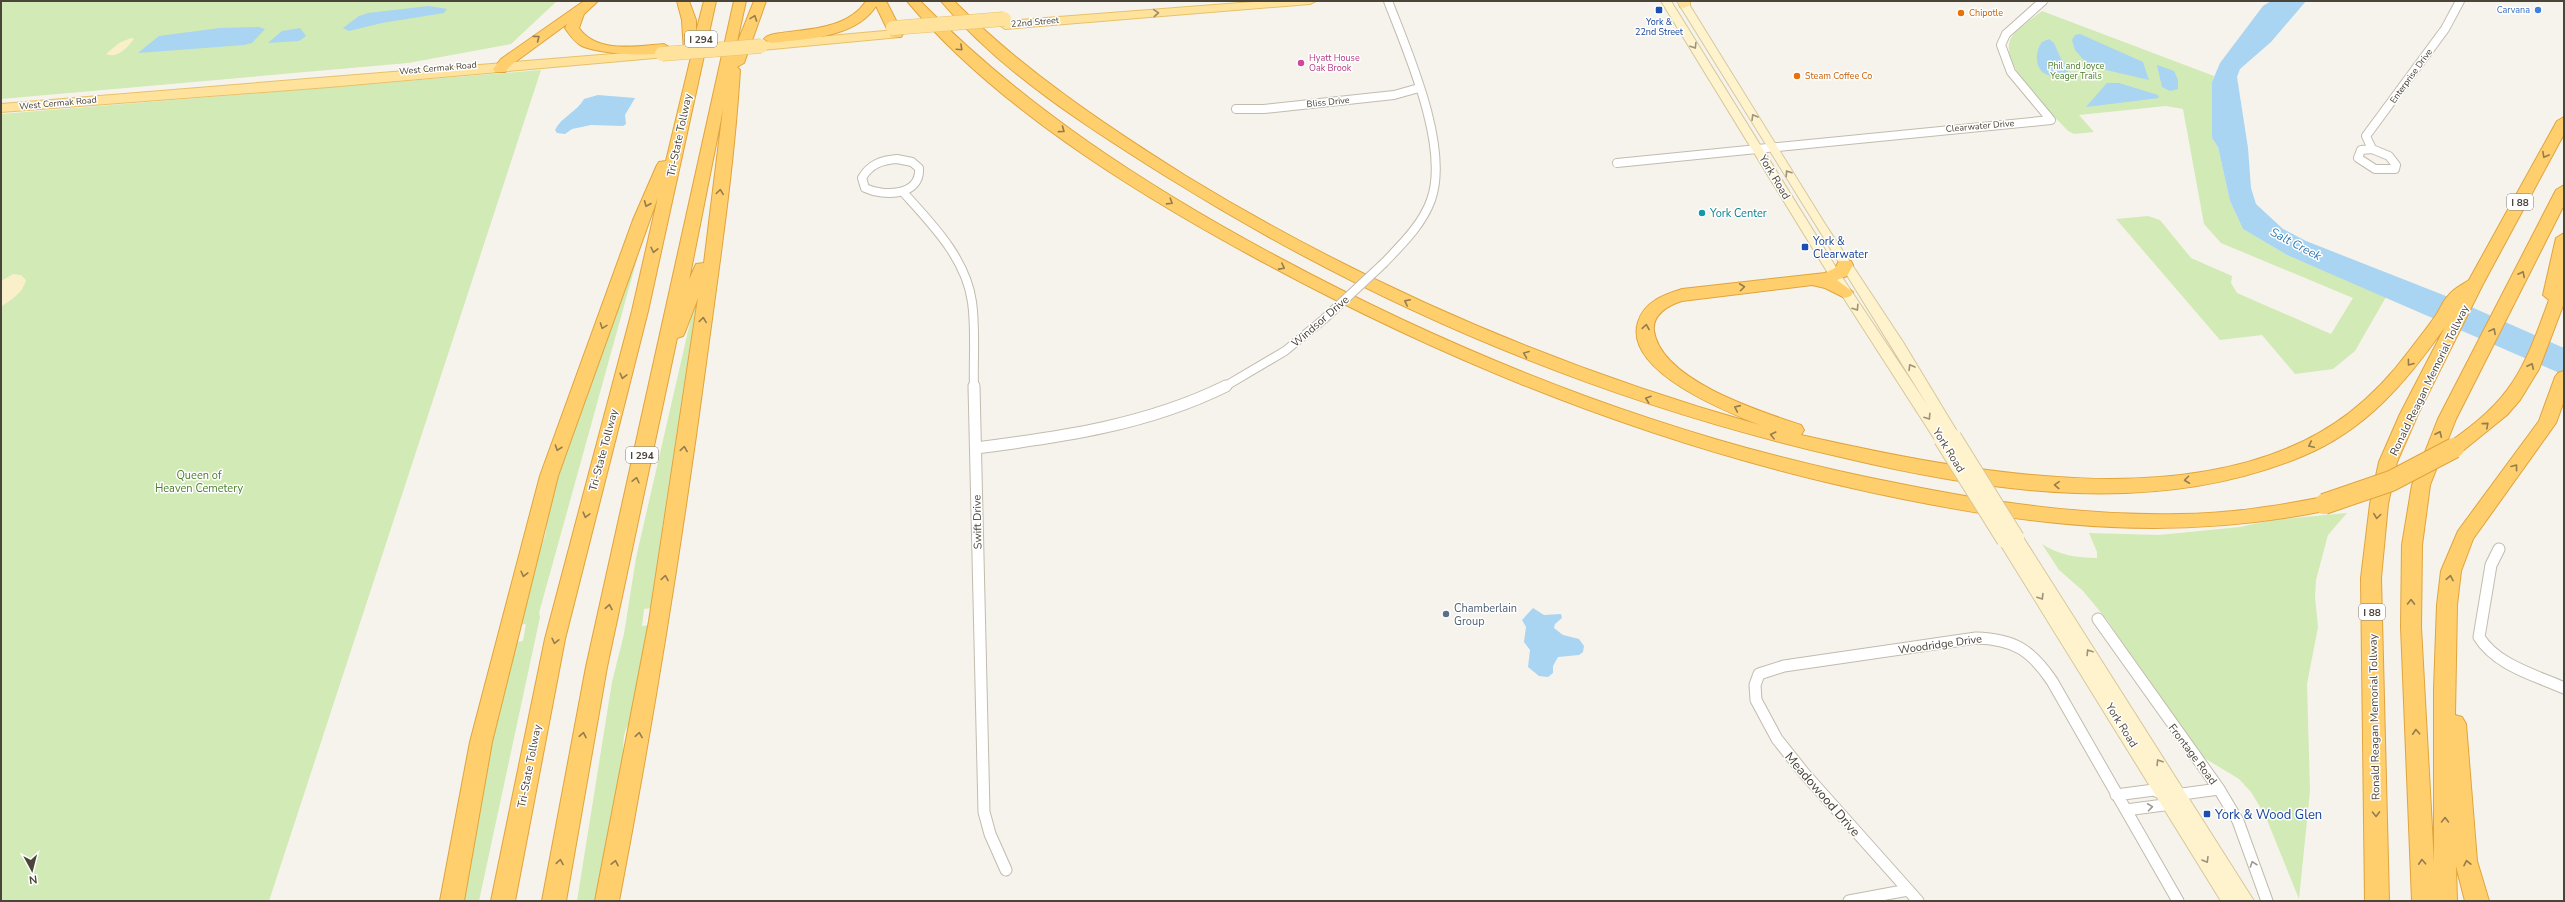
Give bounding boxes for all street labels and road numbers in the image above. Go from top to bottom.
street label: 22nd Street [1011,14,1060,30]
road number: I 294 [685,31,717,47]
street label: Enterprise Drive [2387,46,2435,106]
street label: West Cermak Road [399,59,477,77]
street label: Tri-State Tollway [663,92,696,178]
street label: West Cermak Road [19,94,97,112]
street label: Bliss Drive [1306,94,1350,110]
street label: Clearwater Drive [1945,117,2015,135]
street label: York Road [1755,151,1794,202]
road number: I 88 [2507,194,2533,210]
street label: Windsor Drive [1288,292,1352,351]
street label: Ronald Reagan Memorial Tollway [2386,302,2473,458]
street label: Tri-State Tollway [585,407,622,493]
street label: York Road [1929,424,1968,475]
road number: I 294 [626,447,658,463]
street label: Swift Drive [970,494,985,549]
road number: I 88 [2359,604,2385,620]
street label: Woodridge Drive [1897,631,1983,658]
street label: Ronald Reagan Memorial Tollway [2366,633,2383,800]
street label: York Road [2102,699,2141,750]
street label: Frontage Road [2165,721,2220,788]
street label: Tri-State Tollway [514,723,545,809]
street label: Meadowood Drive [1780,748,1864,841]

